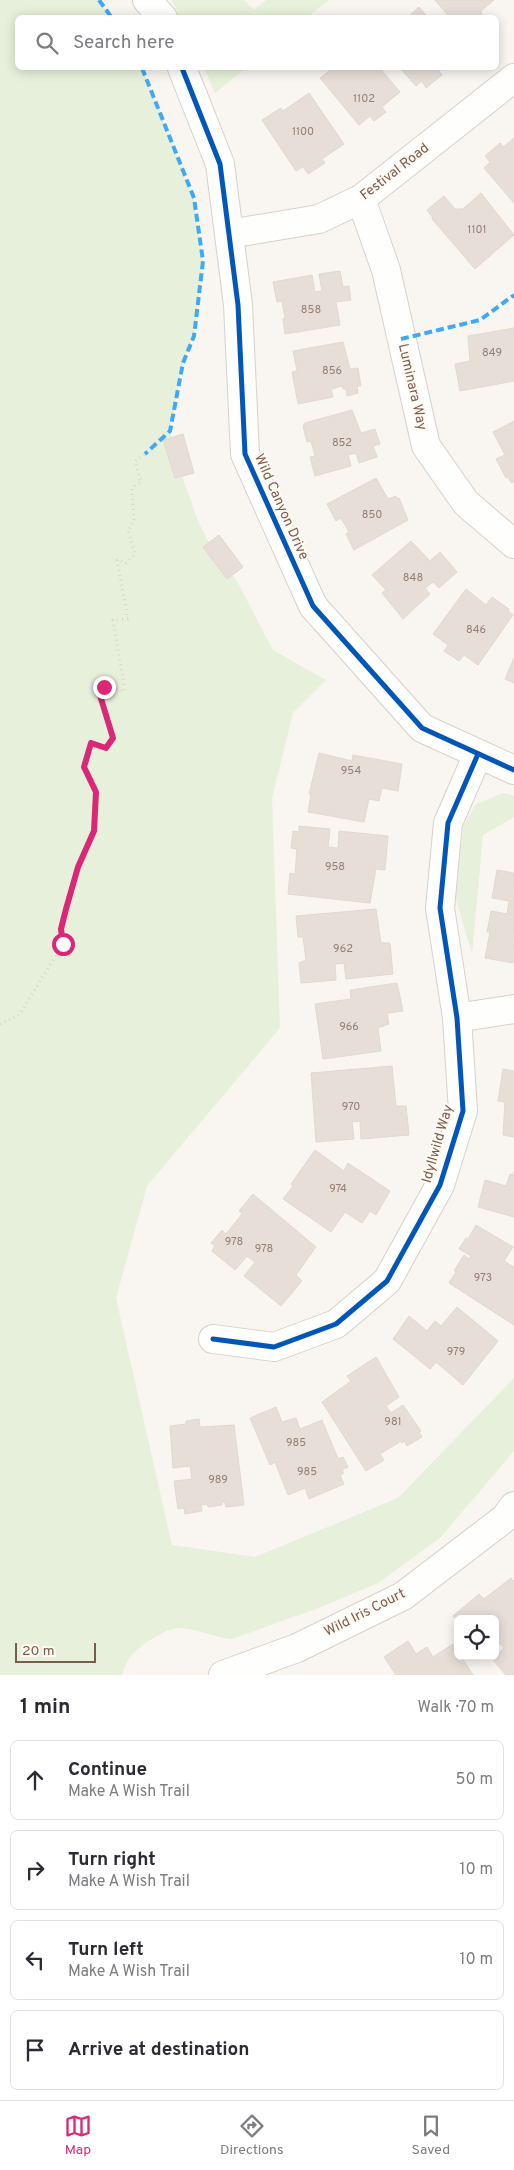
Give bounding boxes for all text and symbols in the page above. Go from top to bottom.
search box [15,15,499,70]
icon: search [33,29,61,57]
text: Search here [73,31,175,55]
house number: 1102 [353,92,375,106]
house number: 1100 [292,125,314,139]
street label: Festival Road [357,140,433,204]
house number: 1101 [467,223,487,237]
house number: 858 [301,303,321,317]
street label: Luminara Way [394,342,430,432]
house number: 849 [482,346,502,360]
house number: 856 [322,364,342,378]
house number: 852 [332,436,352,450]
street label: Wild Canyon Drive [250,451,312,563]
house number: 850 [362,508,382,522]
house number: 848 [403,571,423,585]
house number: 846 [466,623,486,637]
route end [93,676,116,699]
house number: 954 [341,764,361,778]
house number: 958 [325,860,345,874]
route start [52,933,75,956]
house number: 962 [333,942,353,956]
house number: 966 [339,1020,359,1034]
house number: 970 [342,1100,360,1114]
street label: Idyllwild Way [419,1103,457,1185]
house number: 974 [329,1182,347,1196]
house number: 978 [225,1235,243,1249]
house number: 978 [255,1242,273,1256]
house number: 973 [474,1271,492,1285]
house number: 979 [447,1345,465,1359]
house number: 981 [384,1415,402,1429]
house number: 985 [286,1436,306,1450]
house number: 985 [297,1465,317,1479]
house number: 989 [208,1473,228,1487]
street label: Wild Iris Court [322,1585,408,1641]
map controls [454,1615,499,1660]
button: locate [454,1615,499,1660]
scale bar [15,1640,96,1663]
text: 20 m [22,1643,55,1660]
text: 1 min [20,1694,70,1721]
text: Walk · 70 m [418,1698,494,1718]
text: Continue [68,1758,147,1782]
icon: ahead [21,1766,49,1794]
text: 50 m [456,1770,493,1790]
text: Make A Wish Trail [68,1782,190,1802]
text: Turn right [68,1848,156,1872]
icon: right [21,1856,49,1884]
text: 10 m [459,1860,493,1880]
text: Make A Wish Trail [68,1872,190,1892]
text: Turn left [68,1938,144,1962]
icon: left [21,1946,49,1974]
text: 10 m [459,1950,493,1970]
text: Make A Wish Trail [68,1962,190,1982]
icon: arrive [21,2036,49,2064]
text: Arrive at destination [68,2038,249,2062]
tab: Map [64,2112,92,2159]
tab: Directions [220,2112,284,2159]
tab: Saved [412,2112,450,2159]

